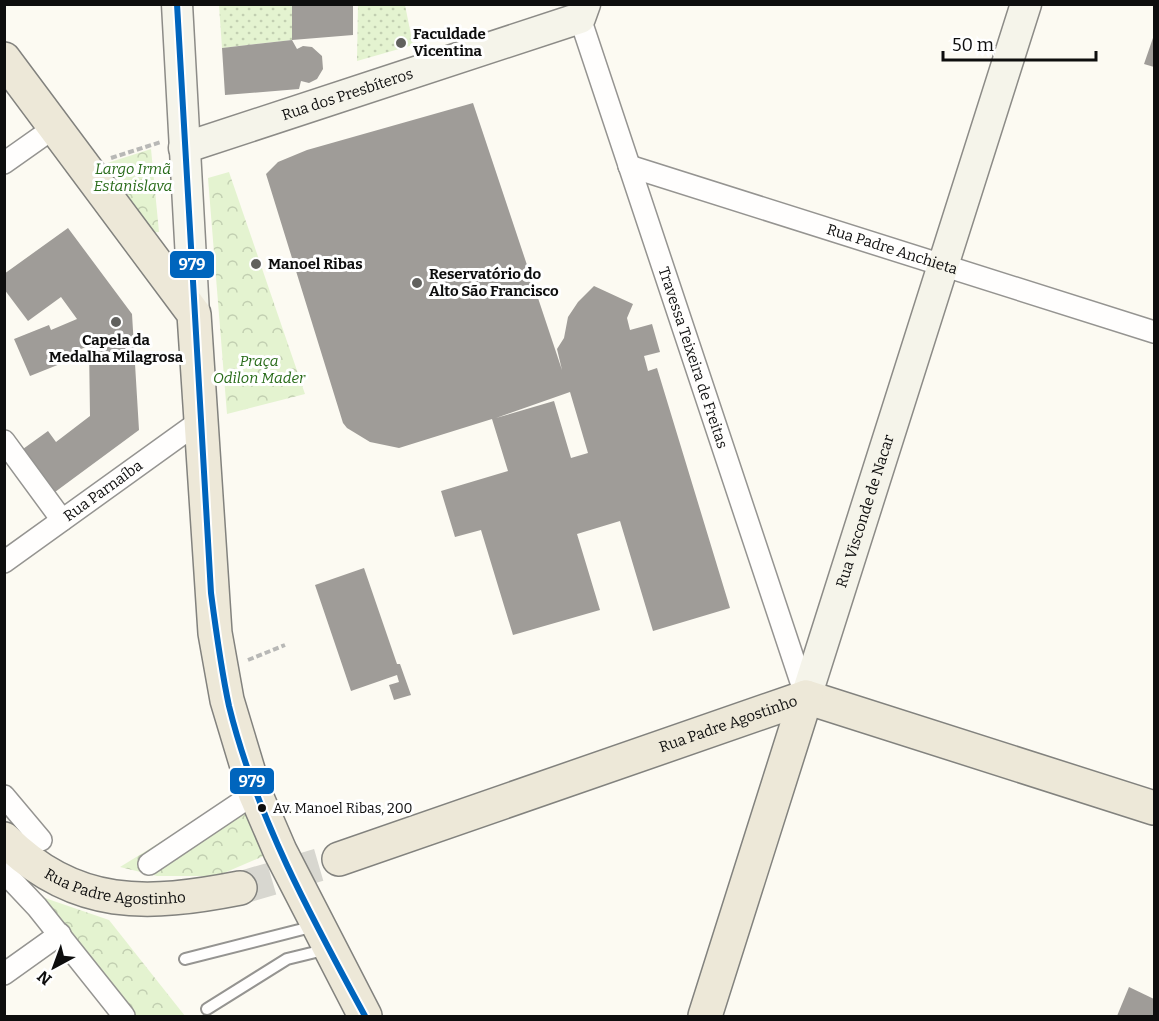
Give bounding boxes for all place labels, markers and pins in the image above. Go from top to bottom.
place label: Faculdade Vicentina [413,25,486,60]
marker: Faculdade Vicentina [394,36,408,50]
place label: Manoel Ribas [268,255,363,273]
marker: Manoel Ribas [249,257,263,271]
place label: Reservatório do Alto São Francisco [429,265,559,300]
marker: Reservatório do Alto São Francisco [410,276,424,290]
marker: Capela da Medalha Milagrosa [109,315,123,329]
place label: Capela da Medalha Milagrosa [49,331,184,366]
place label: Av. Manoel Ribas, 200 [273,800,413,817]
marker: Av. Manoel Ribas, 200 [256,802,268,814]

